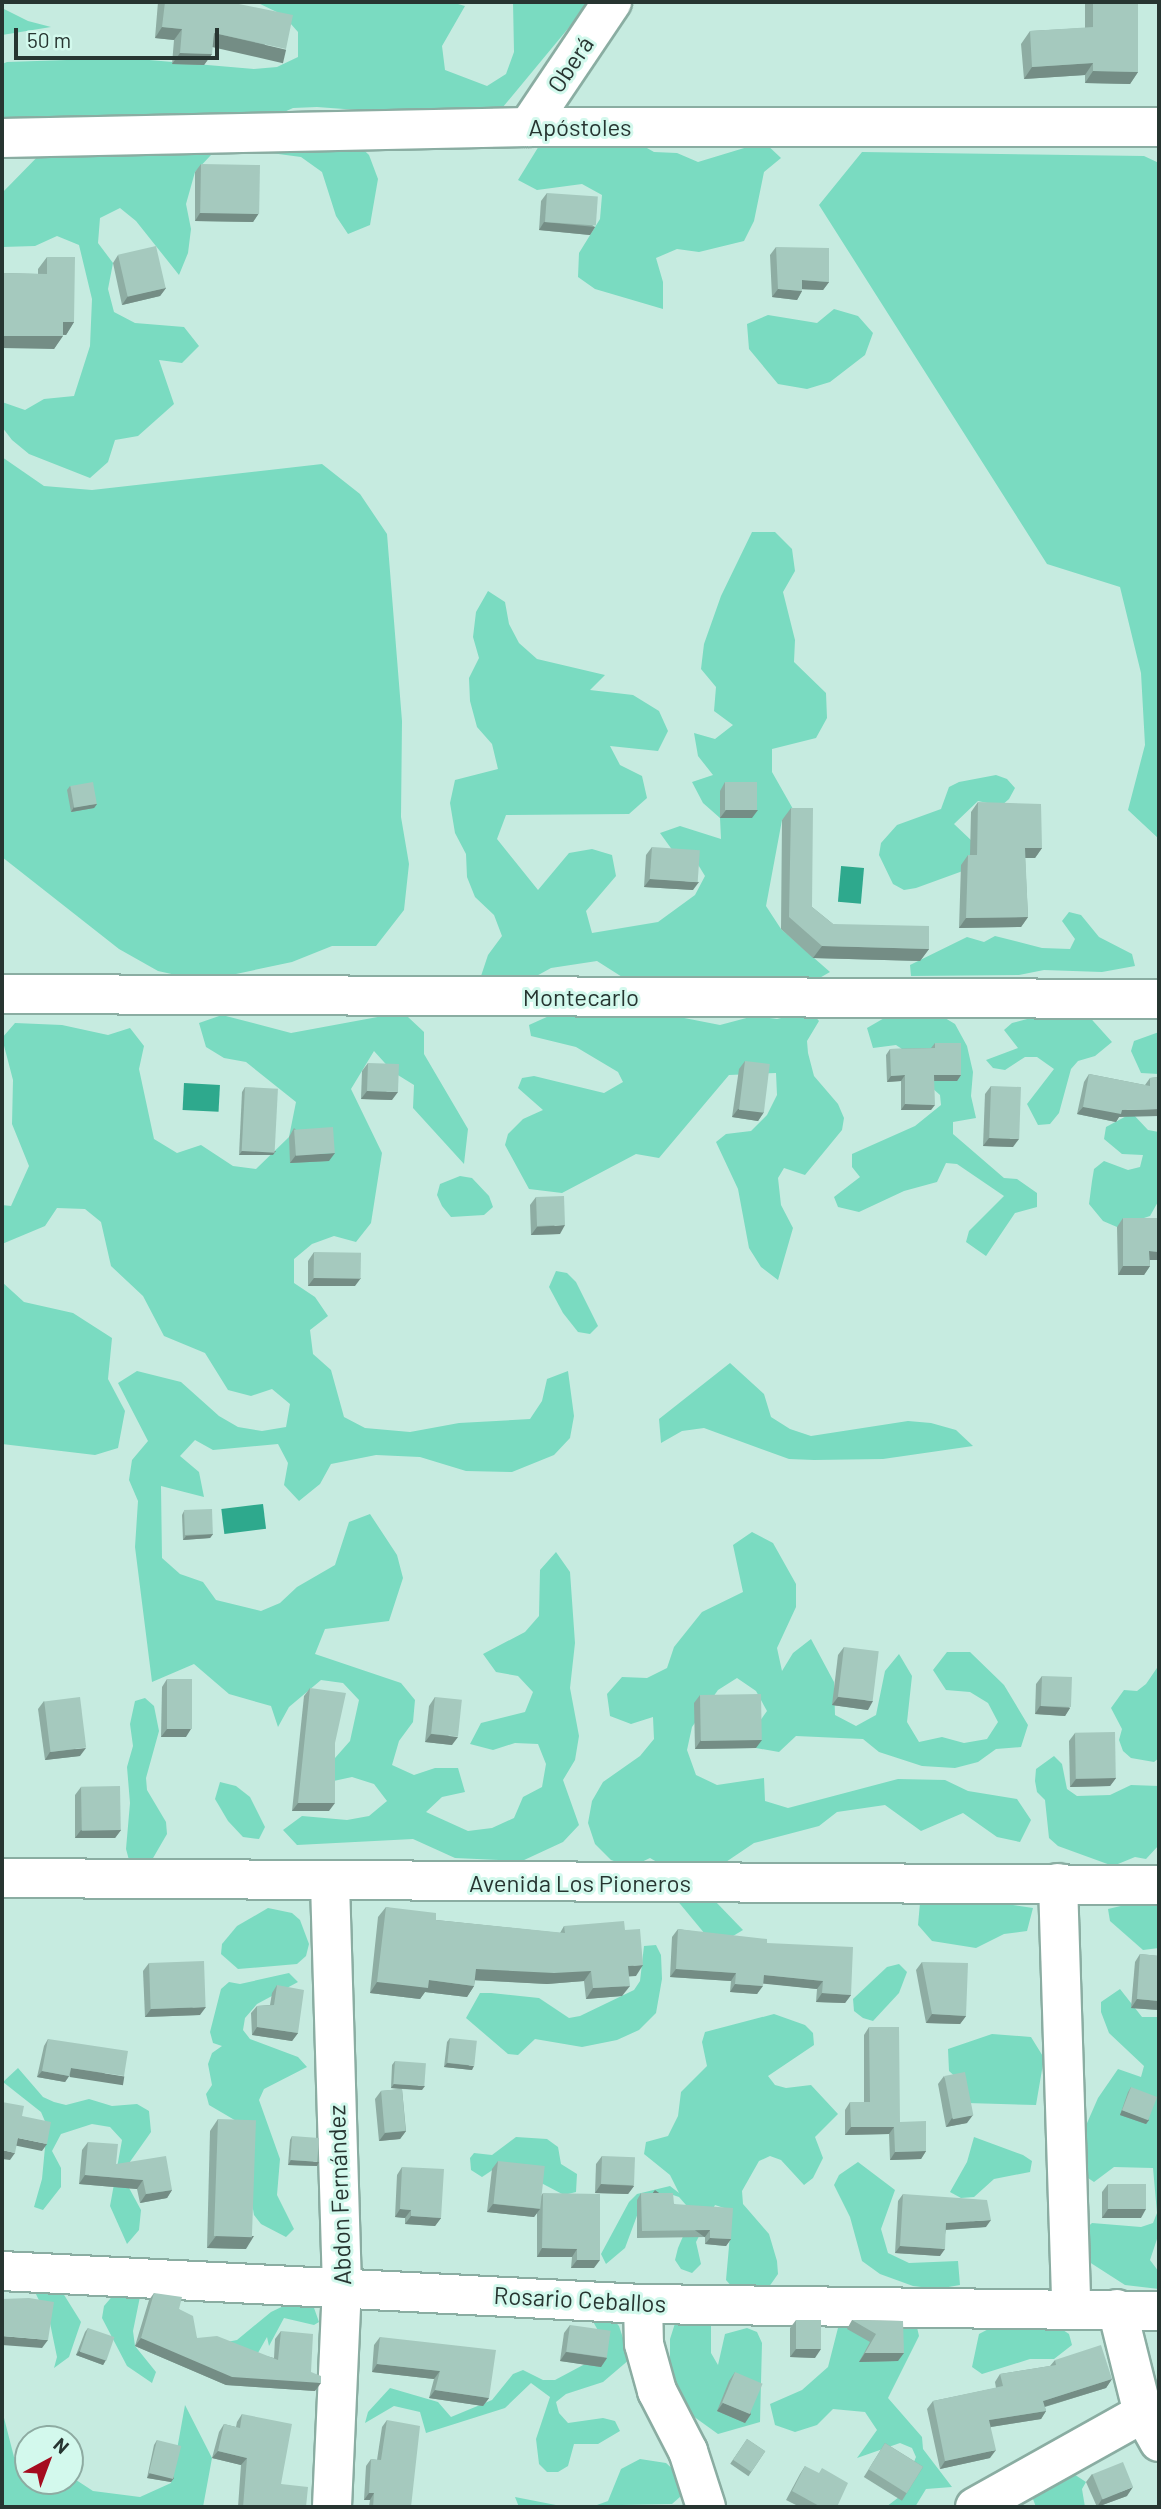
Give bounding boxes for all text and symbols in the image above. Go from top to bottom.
scale bar [18,14,222,58]
text: 50 m [27,27,71,52]
street label: Oberá [541,30,599,98]
street label: Apóstoles [528,113,632,141]
street label: Montecarlo [523,983,639,1011]
street label: Avenida Los Pioneros [469,1869,691,1897]
street label: Abdon Fernández [321,2104,357,2286]
street label: Rosario Ceballos [493,2280,667,2318]
north arrow [14,2425,84,2495]
text: N [49,2432,74,2458]

